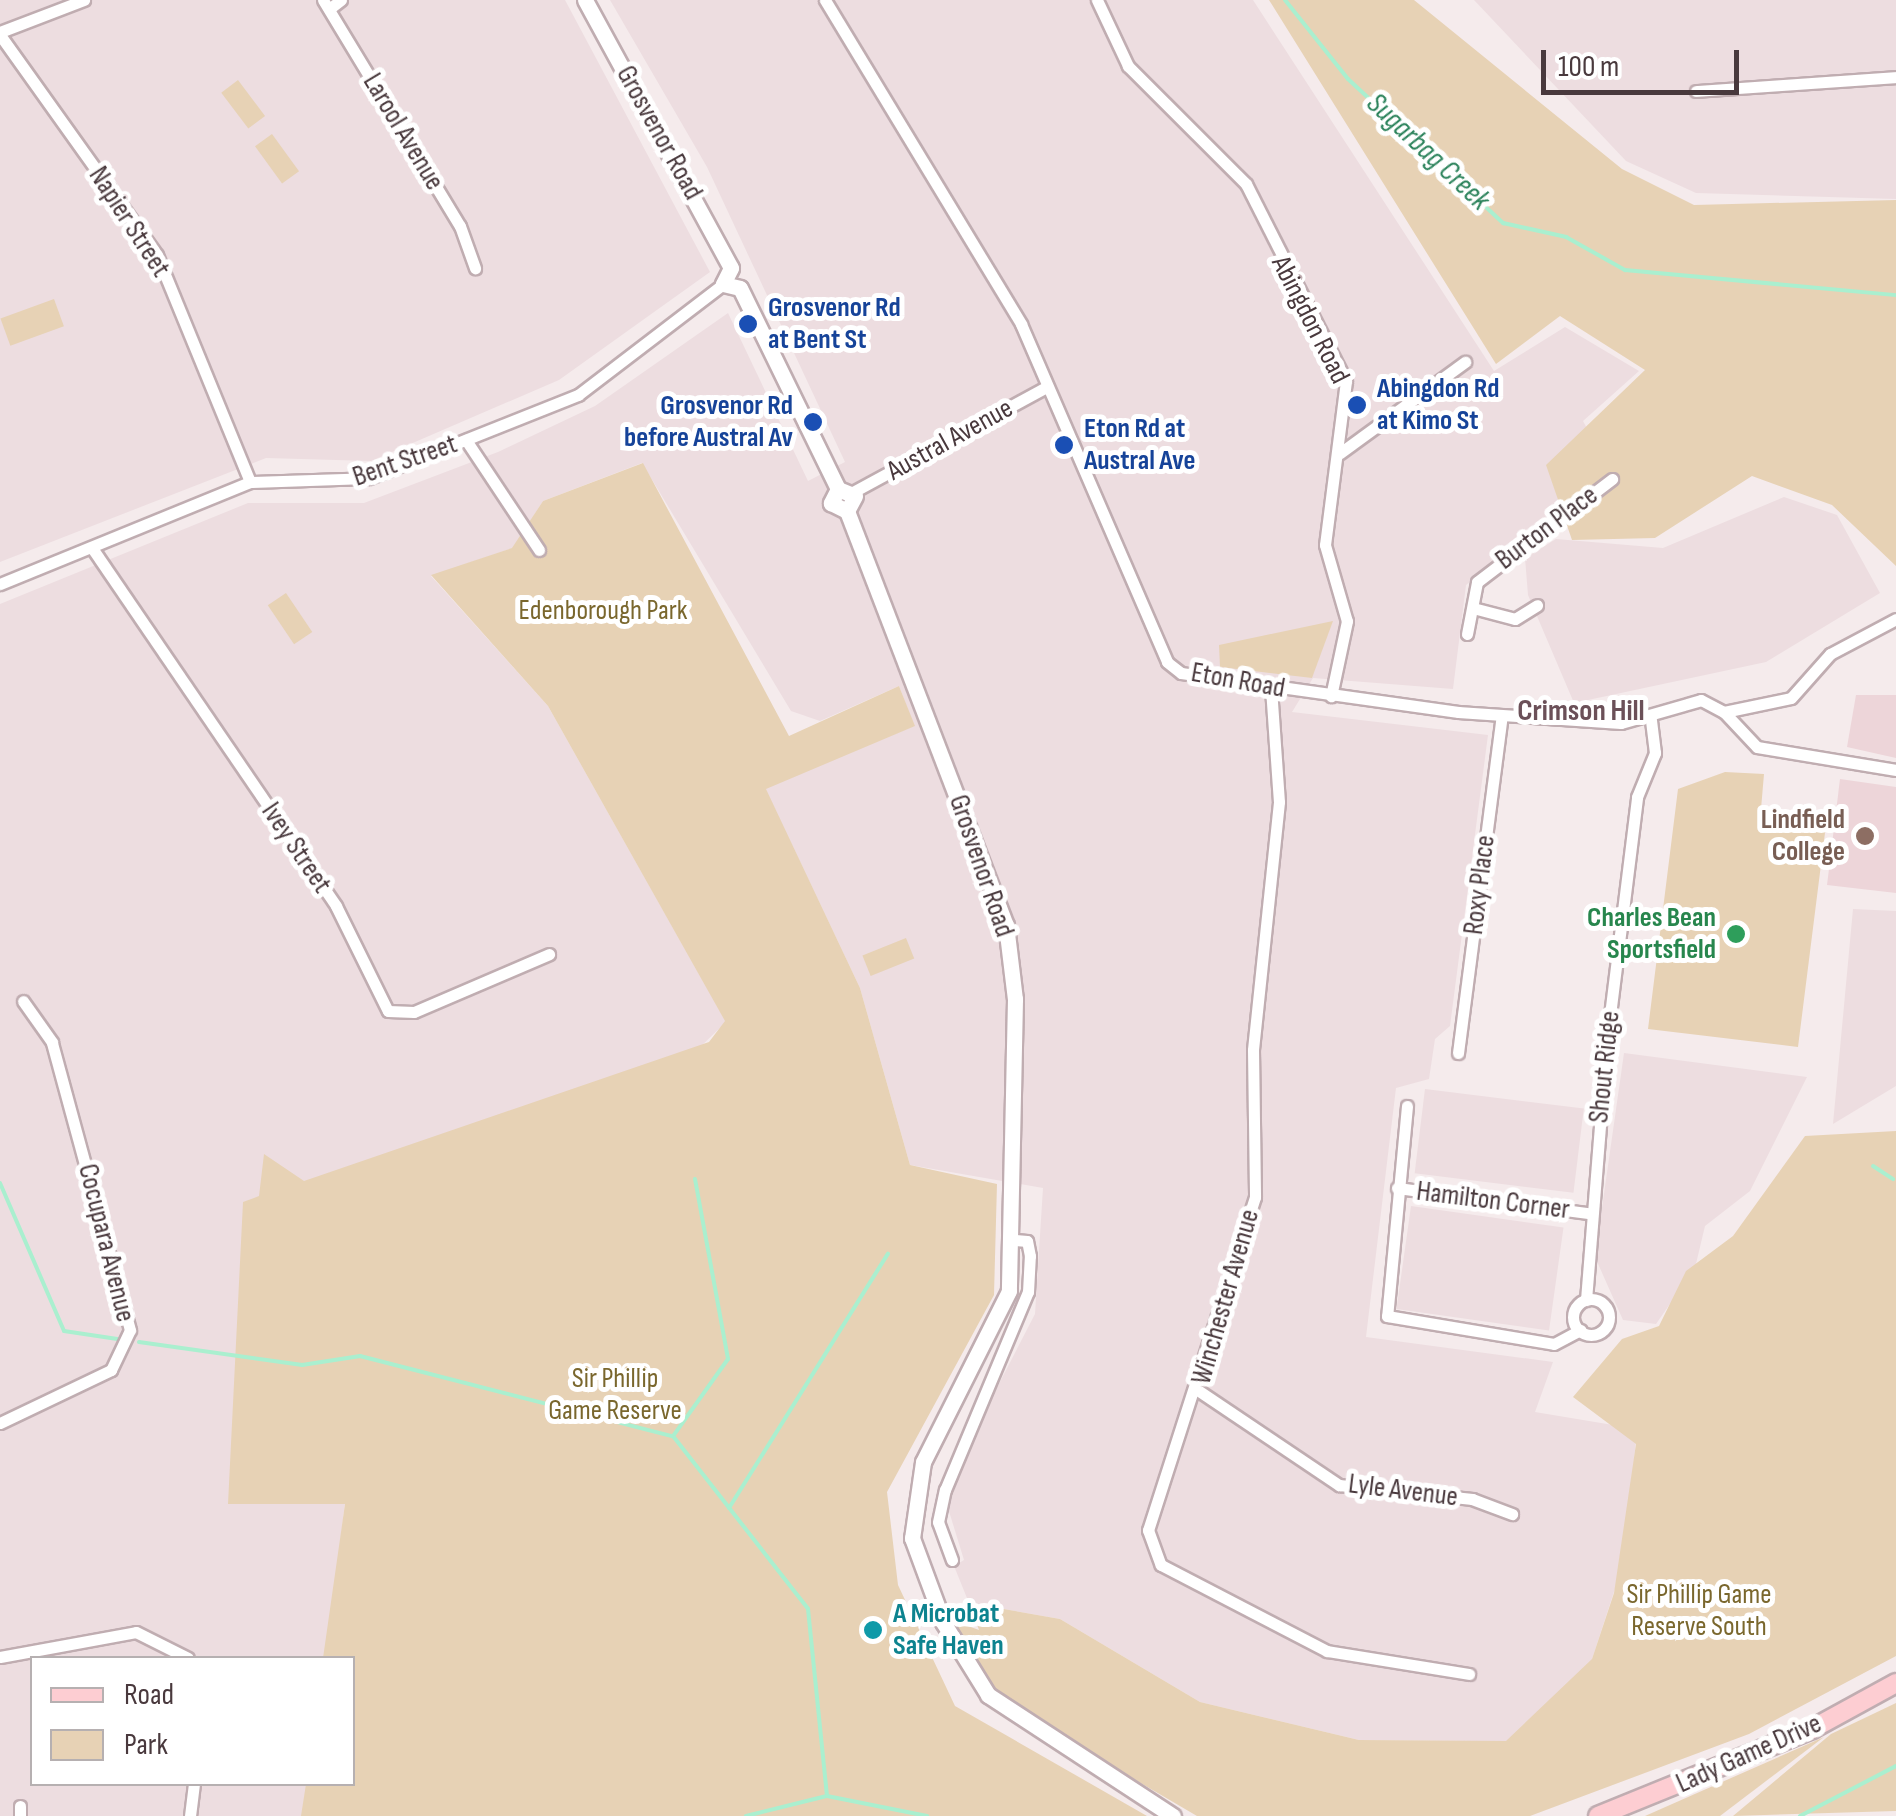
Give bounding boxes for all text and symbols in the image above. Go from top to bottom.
scale bar [1546,30,1744,92]
text: 100 m [1558,49,1619,85]
street label: Grosvenor Road [608,60,710,206]
street label: Larool Avenue [355,68,451,196]
water label: Sugarbag Creek [1359,86,1497,218]
street label: Napier Street [81,161,177,283]
street label: Abingdon Road [1264,251,1356,389]
place label: Grosvenor Rd at Bent St [768,291,901,357]
marker: Grosvenor Rd at Bent St [737,313,759,335]
place label: Abingdon Rd at Kimo St [1377,372,1499,438]
place label: Grosvenor Rd before Austral Av [624,389,793,455]
street label: Austral Avenue [881,392,1019,488]
marker: Abingdon Rd at Kimo St [1346,394,1368,416]
marker: Grosvenor Rd before Austral Av [802,411,824,433]
place label: Eton Rd at Austral Ave [1084,412,1195,478]
street label: Bent Street [348,428,462,494]
marker: Eton Rd at Austral Ave [1053,434,1075,456]
street label: Burton Place [1489,479,1605,577]
park label: Edenborough Park [518,594,688,628]
street label: Eton Road [1188,656,1288,706]
district label: Crimson Hill [1517,693,1645,729]
street label: Grosvenor Road [941,791,1021,941]
street label: Ivey Street [254,796,338,900]
place label: Lindfield College [1761,803,1845,869]
marker: Lindfield College [1854,825,1876,847]
street label: Roxy Place [1457,833,1503,937]
place label: Charles Bean Sportsfield [1587,901,1716,967]
marker: Charles Bean Sportsfield [1725,923,1747,945]
street label: Shout Ridge [1582,1009,1628,1125]
street label: Cocupara Avenue [70,1161,142,1325]
street label: Hamilton Corner [1415,1175,1571,1227]
street label: Winchester Avenue [1185,1206,1267,1388]
park label: Sir Phillip Game Reserve [548,1362,682,1428]
street label: Lyle Avenue [1346,1468,1460,1514]
park label: Sir Phillip Game Reserve South [1627,1578,1771,1644]
place label: A Microbat Safe Haven [893,1597,1004,1663]
marker: A Microbat Safe Haven [862,1619,884,1641]
legend [30,1656,355,1786]
text: Road [124,1677,174,1713]
street label: Lady Game Drive [1671,1707,1827,1801]
text: Park [124,1727,168,1763]

